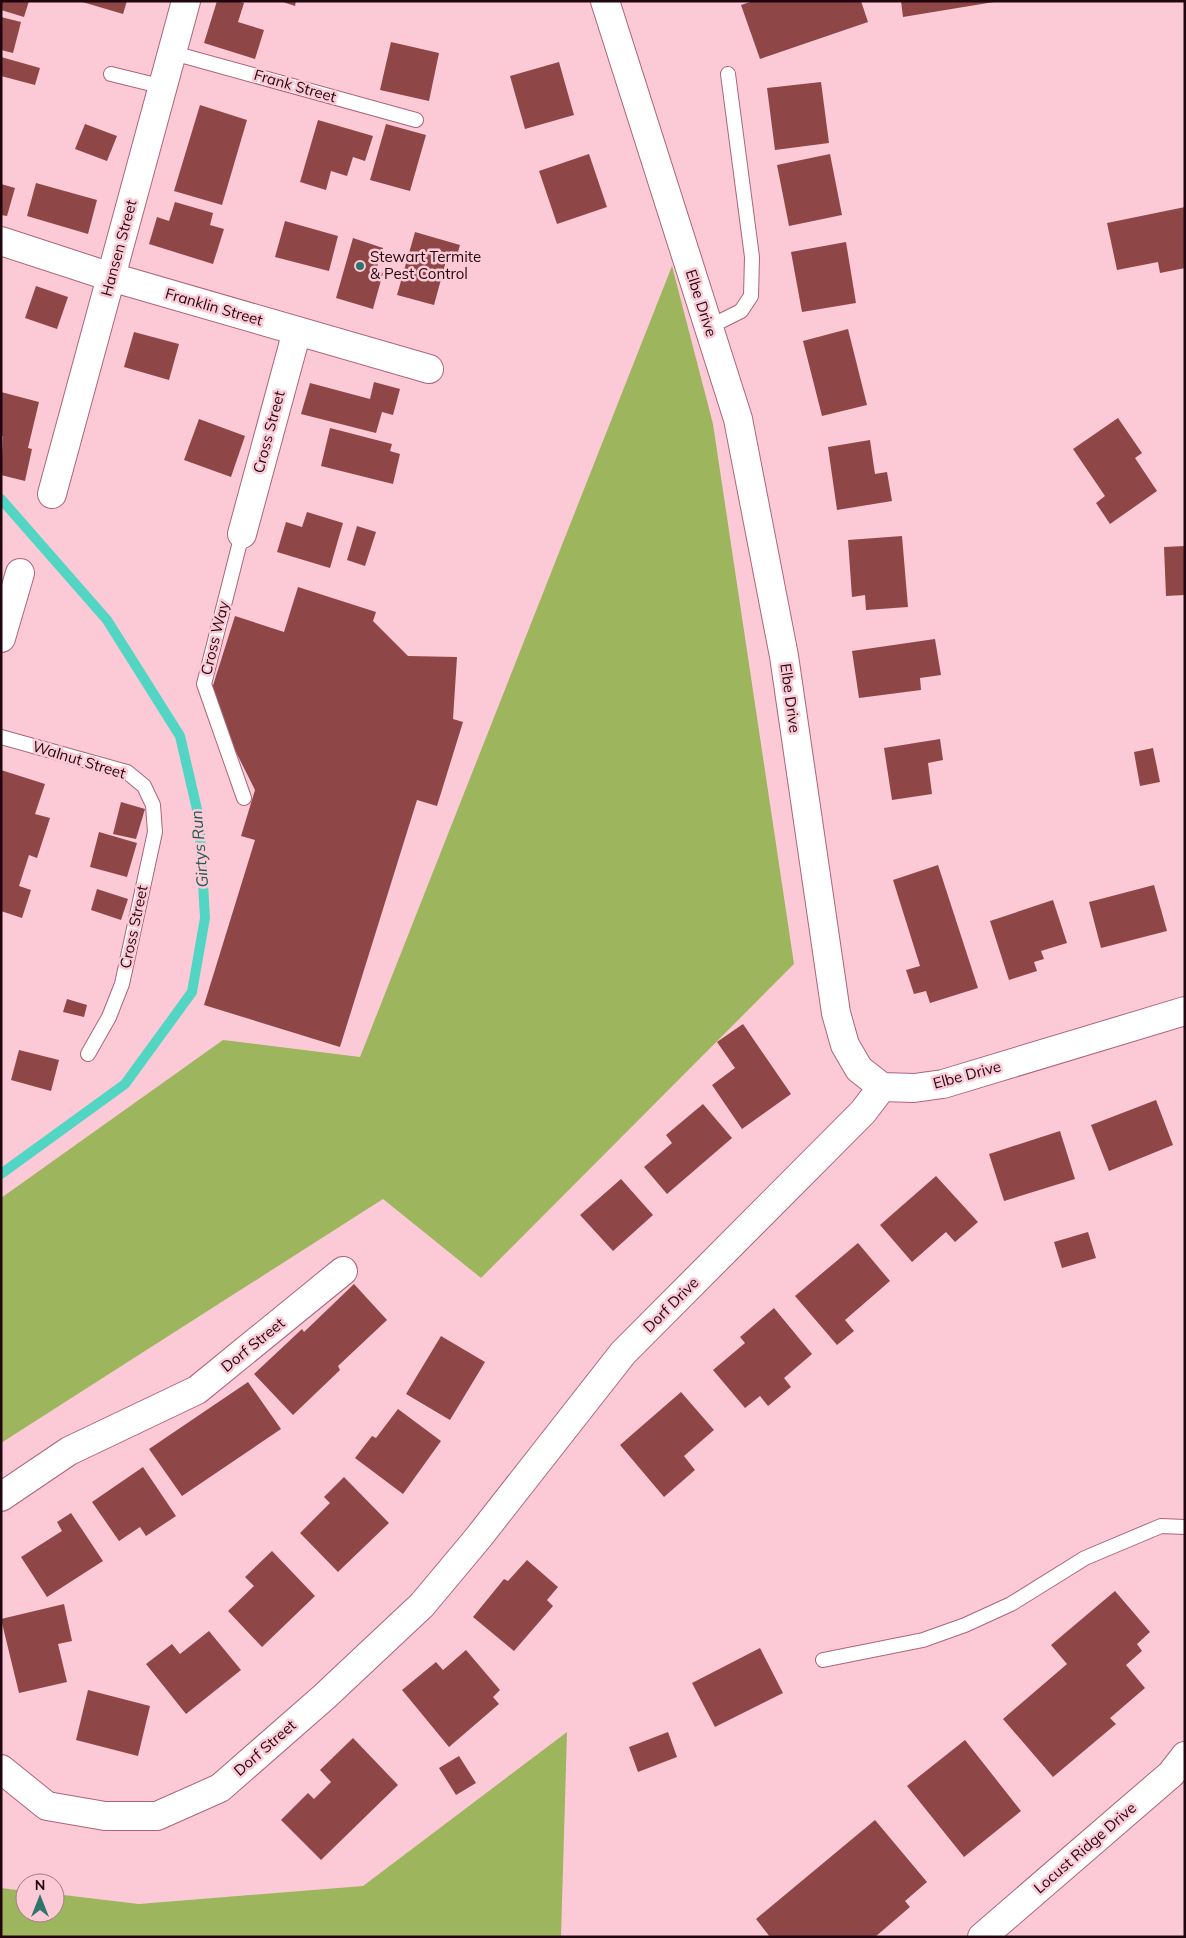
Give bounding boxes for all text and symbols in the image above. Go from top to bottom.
street label: Frank Street [252,65,338,106]
street label: Hansen Street [97,198,141,298]
place label: Stewart Termite & Pest Control [370,247,481,283]
marker: Stewart Termite & Pest Control [354,260,366,272]
street label: Elbe Drive [682,267,721,339]
street label: Franklin Street [163,284,265,330]
street label: Cross Street [248,389,289,475]
street label: Cross Way [196,599,233,677]
street label: Elbe Drive [776,662,805,734]
street label: Walnut Street [30,736,128,783]
water label: Girtys Run [186,809,212,889]
street label: Cross Street [115,884,152,970]
street label: Elbe Drive [931,1056,1003,1093]
street label: Dorf Drive [639,1273,702,1336]
street label: Dorf Street [217,1313,288,1376]
street label: Dorf Street [230,1715,300,1780]
street label: Locust Ridge Drive [1030,1798,1140,1897]
north arrow [15,1873,65,1923]
text: N [35,1876,45,1894]

